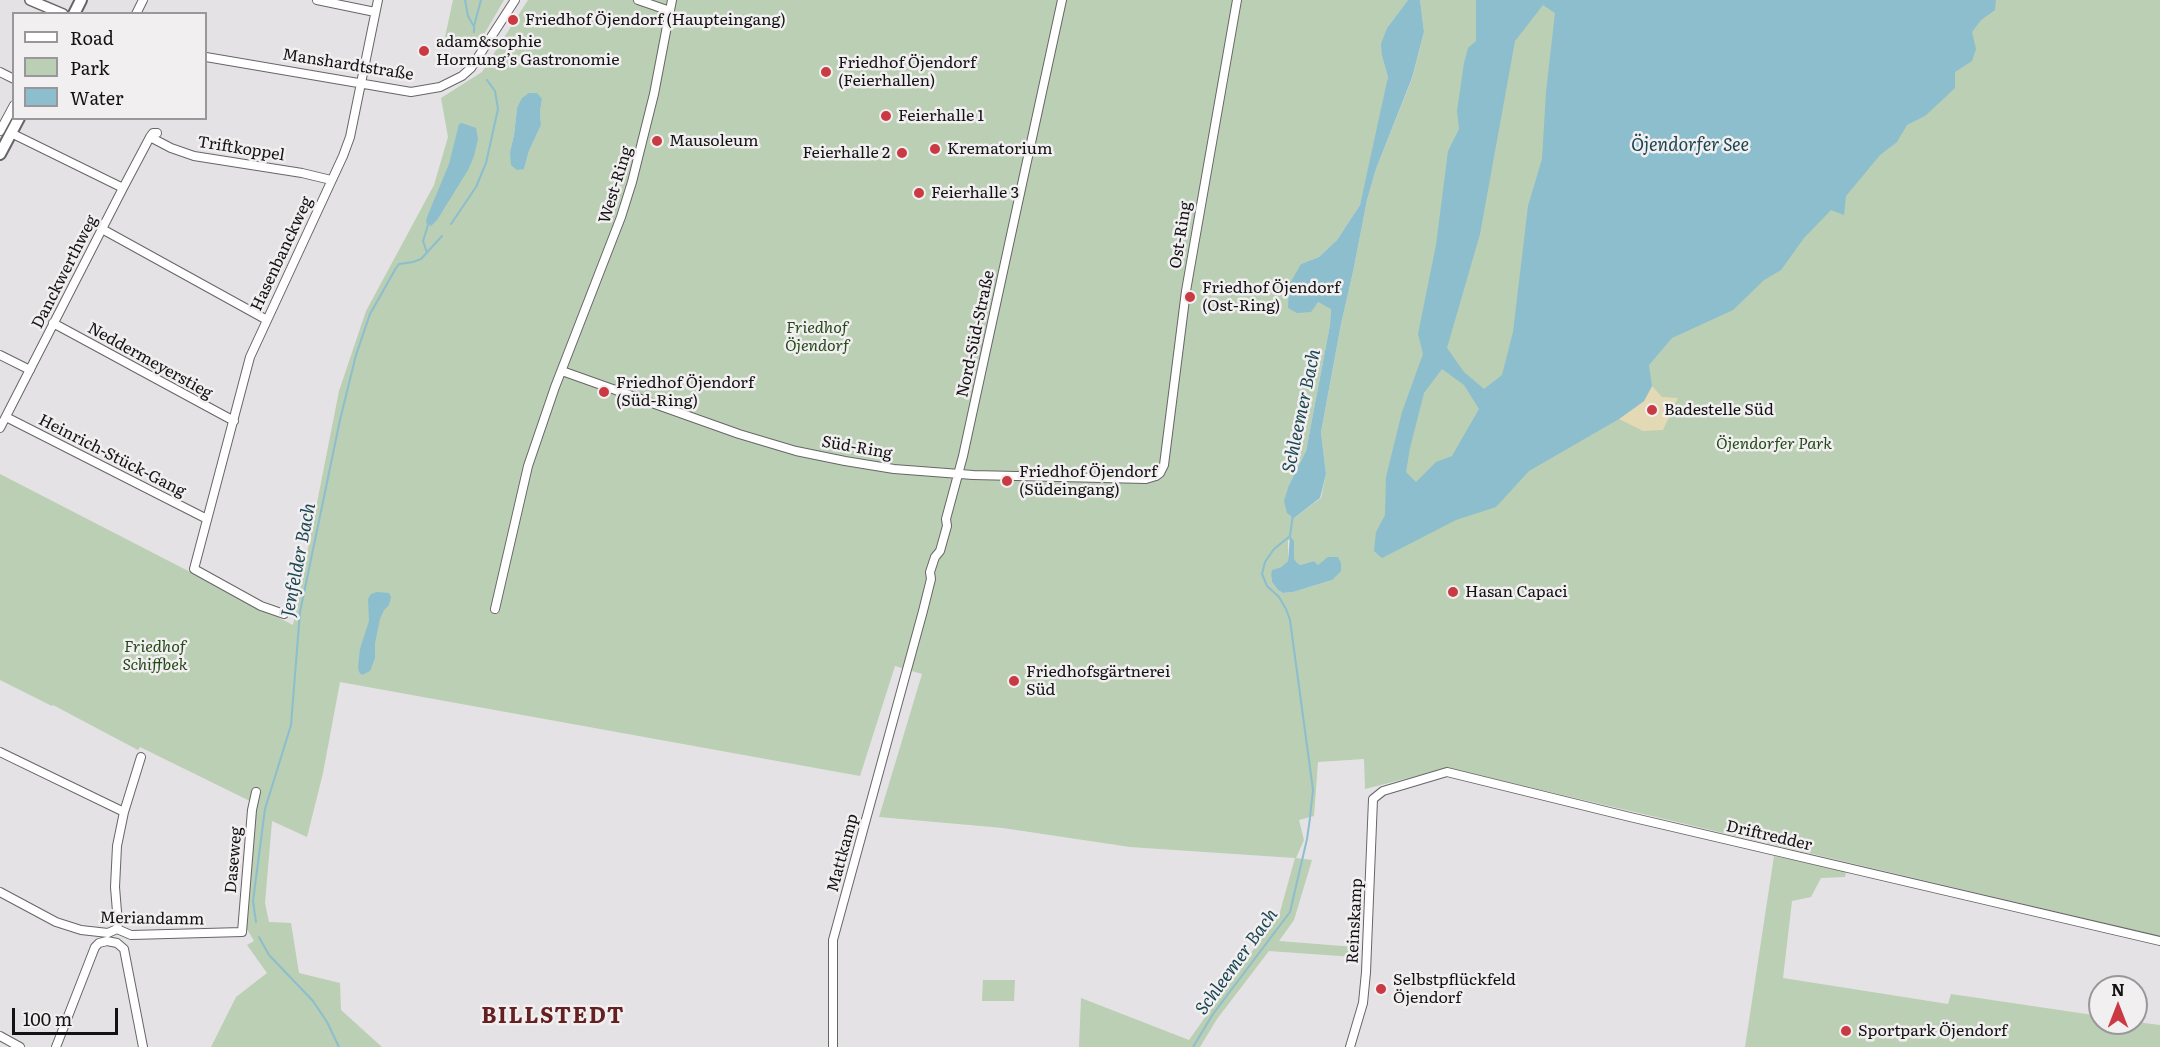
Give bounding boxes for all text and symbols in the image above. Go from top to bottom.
place label: Friedhof Öjendorf (Haupteingang) [525,10,786,30]
legend [12,12,207,120]
marker: Friedhof Öjendorf (Haupteingang) [506,13,520,27]
text: Road [70,24,114,51]
place label: adam&sophie Hornung’s Gastronomie [436,32,619,70]
marker: adam&sophie Hornung’s Gastronomie [417,44,431,58]
street label: Manshardtstraße [281,45,415,85]
place label: Friedhof Öjendorf (Feierhallen) [838,53,976,91]
text: Park [70,54,109,81]
marker: Friedhof Öjendorf (Feierhallen) [819,65,833,79]
text: Water [70,84,123,111]
place label: Feierhalle 1 [898,106,984,126]
marker: Feierhalle 1 [879,109,893,123]
place label: Mausoleum [669,131,759,151]
street label: Triftkoppel [196,133,286,165]
marker: Mausoleum [650,134,664,148]
water label: Öjendorfer See [1631,135,1749,157]
place label: Krematorium [947,139,1052,159]
marker: Krematorium [928,142,942,156]
place label: Feierhalle 2 [802,143,890,163]
street label: West-Ring [595,144,637,226]
marker: Feierhalle 2 [895,146,909,160]
place label: Feierhalle 3 [931,183,1019,203]
marker: Feierhalle 3 [912,186,926,200]
street label: Hasenbanckweg [247,194,317,314]
street label: Ost-Ring [1166,200,1196,270]
street label: Danckwerthweg [28,212,102,332]
street label: Nord-Süd-Straße [953,269,999,399]
place label: Friedhof Öjendorf (Ost-Ring) [1202,278,1340,316]
marker: Friedhof Öjendorf (Ost-Ring) [1183,290,1197,304]
park label: Friedhof Öjendorf [785,318,849,356]
street label: Neddermeyerstieg [84,319,216,403]
water label: Schleemer Bach [1278,347,1326,475]
place label: Friedhof Öjendorf (Süd-Ring) [616,373,754,411]
marker: Friedhof Öjendorf (Süd-Ring) [597,385,611,399]
place label: Badestelle Süd [1664,400,1774,420]
marker: Badestelle Süd [1645,403,1659,417]
street label: Heinrich-Stück-Gang [35,411,189,501]
street label: Süd-Ring [820,432,894,464]
park label: Öjendorfer Park [1716,434,1832,454]
place label: Friedhof Öjendorf (Südeingang) [1019,462,1157,500]
marker: Friedhof Öjendorf (Südeingang) [1000,474,1014,488]
water label: Jenfelder Bach [277,501,321,619]
place label: Hasan Capaci [1465,582,1568,602]
marker: Hasan Capaci [1446,585,1460,599]
park label: Friedhof Schiffbek [122,637,188,675]
place label: Friedhofsgärtnerei Süd [1026,662,1170,700]
marker: Friedhofsgärtnerei Süd [1007,674,1021,688]
street label: Mattkamp [823,812,863,894]
street label: Driftredder [1724,817,1814,855]
street label: Daseweg [222,826,246,894]
street label: Reinskamp [1343,878,1367,964]
water label: Schleemer Bach [1191,905,1283,1019]
street label: Meriandamm [99,908,205,930]
place label: Selbstpflückfeld Öjendorf [1393,970,1516,1008]
north arrow [2088,975,2148,1035]
text: N [2111,977,2125,1001]
marker: Selbstpflückfeld Öjendorf [1374,982,1388,996]
scale bar [15,996,122,1034]
district label: BILLSTEDT [481,1004,625,1030]
text: 100 m [23,1005,72,1032]
place label: Sportpark Öjendorf [1858,1021,2007,1041]
marker: Sportpark Öjendorf [1839,1024,1853,1038]

